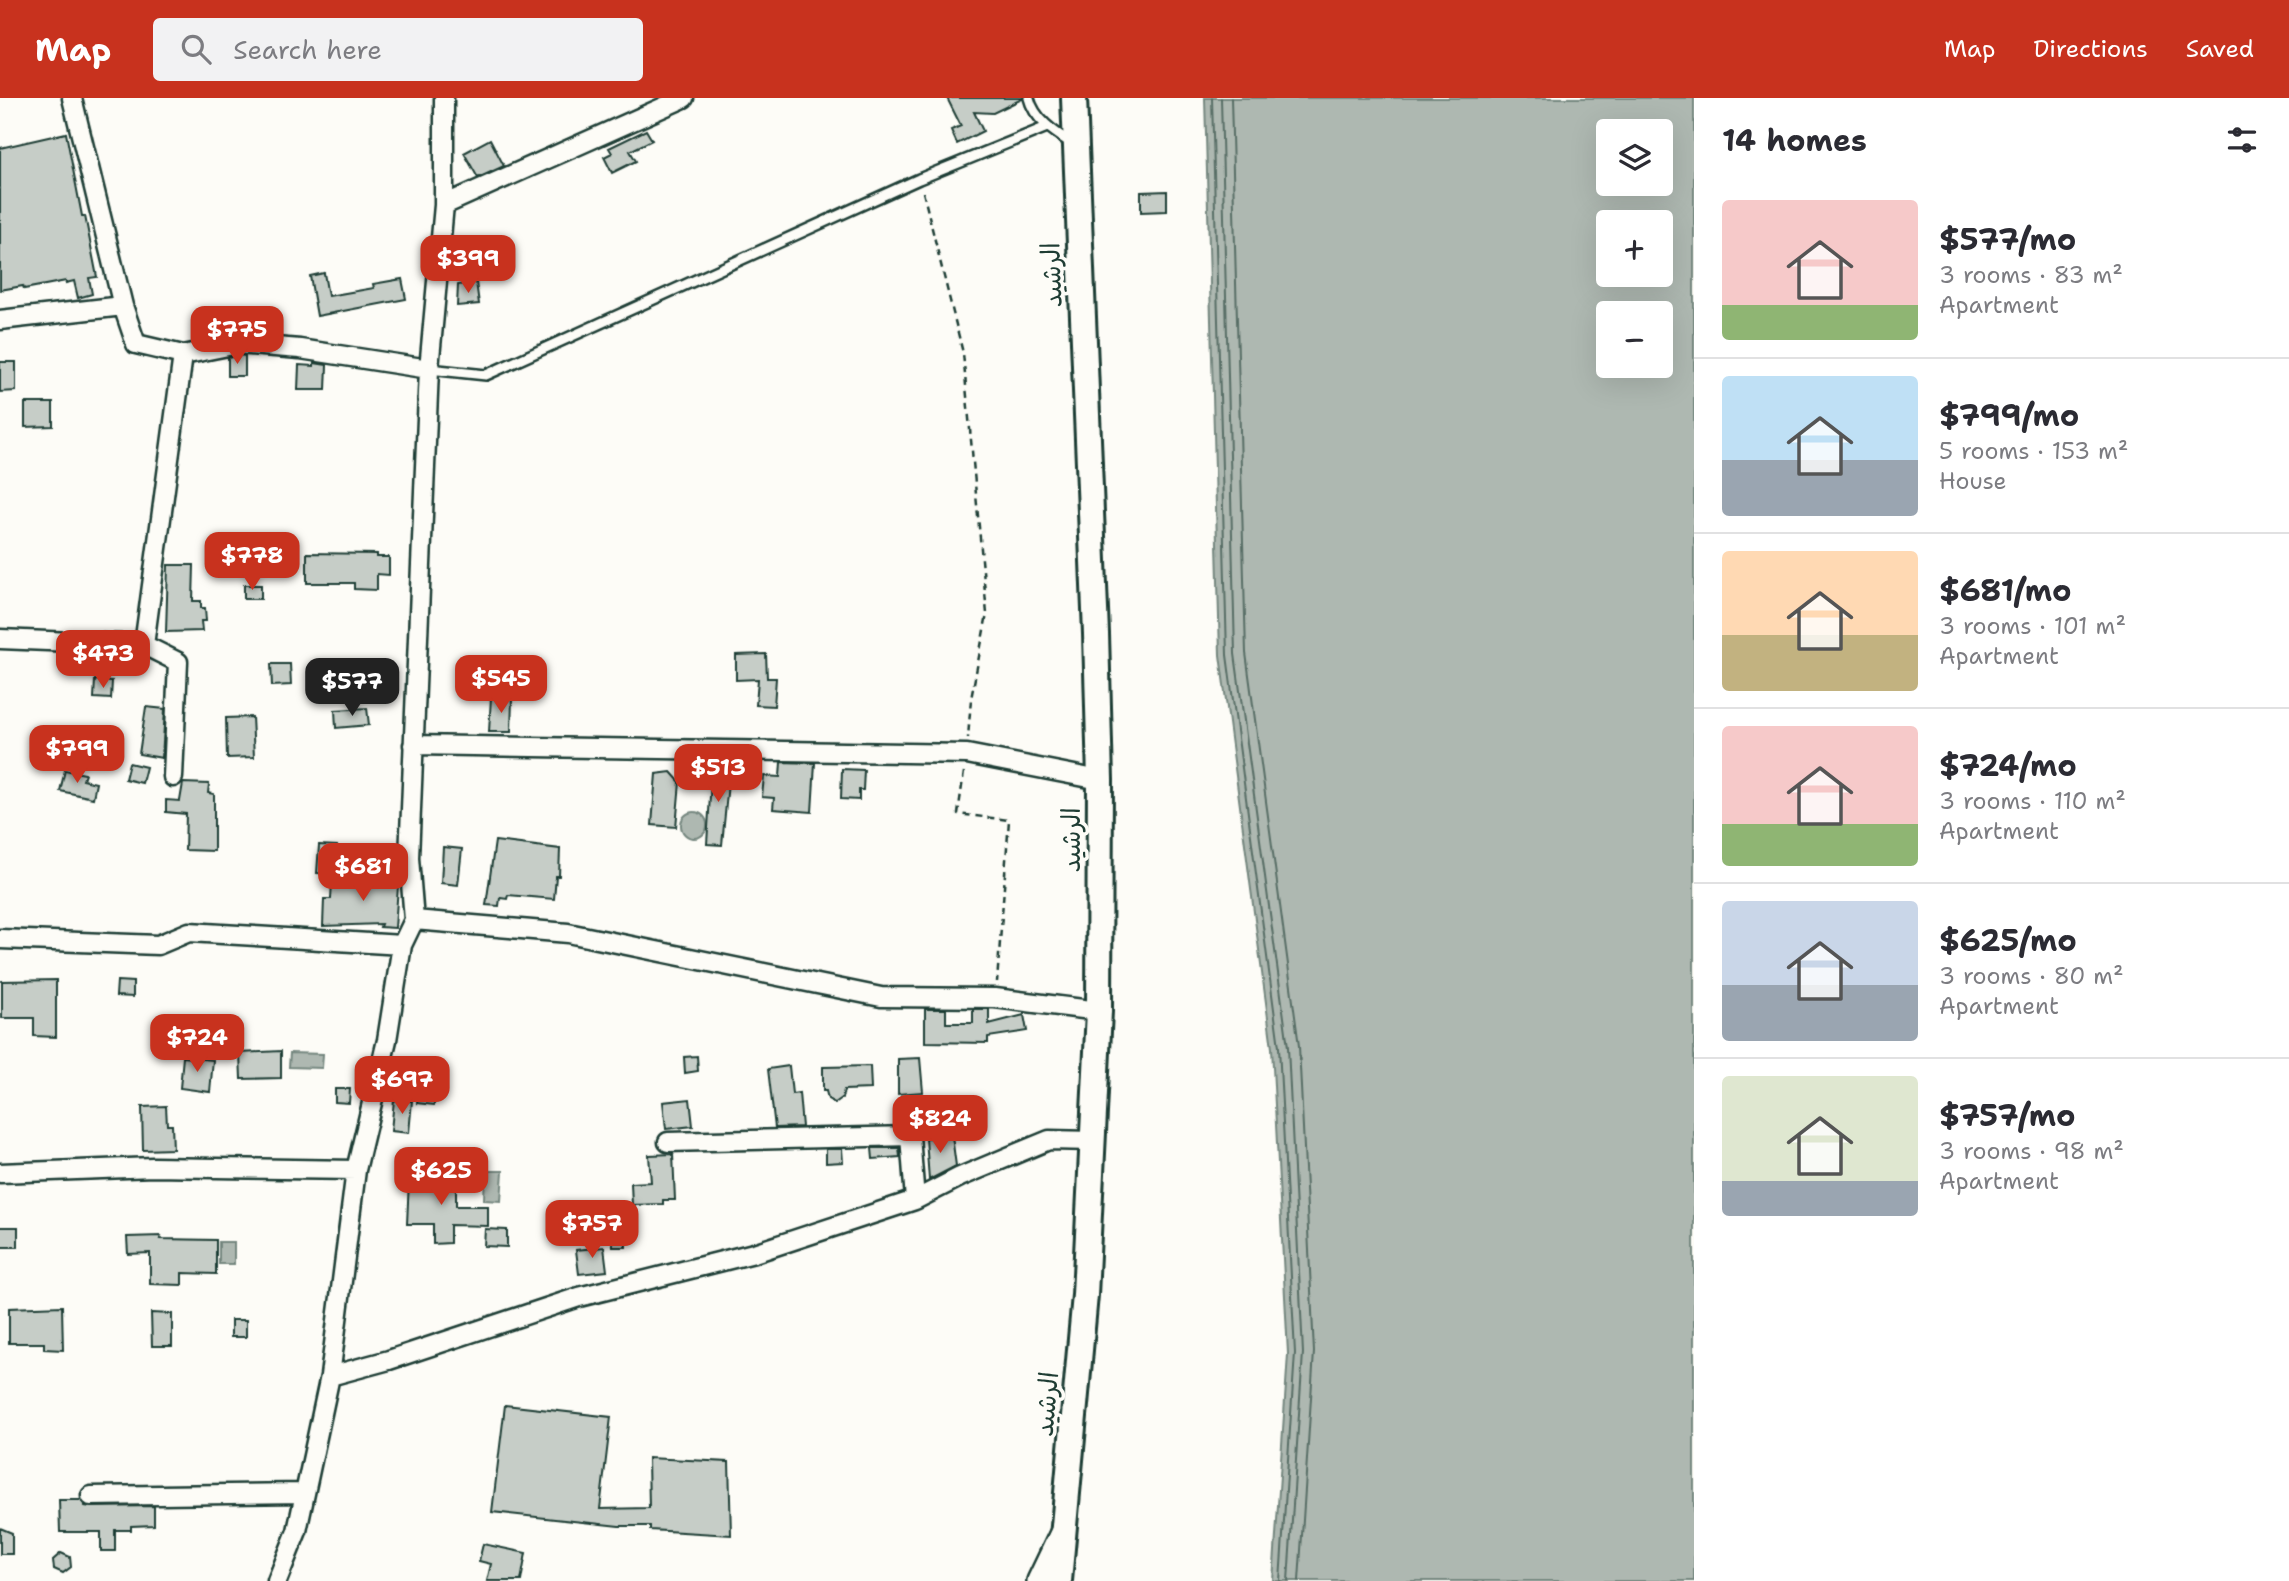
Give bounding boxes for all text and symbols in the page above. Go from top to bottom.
search box [153,18,643,81]
text: Map [35,27,111,72]
icon: search [177,30,215,68]
text: Search here [233,32,382,67]
text: Map [1944,33,1995,65]
text: Directions [2033,33,2148,65]
text: Saved [2186,33,2254,65]
map controls [1596,119,1673,378]
button: layers [1596,119,1673,196]
text: 14 homes [1722,120,1867,161]
icon: filters [2223,121,2261,159]
button: + [1596,210,1673,287]
text: $577/mo [1939,219,2076,260]
icon: home [1778,228,1862,312]
pin: $399 [427,236,509,295]
street label: الرشيد [1032,242,1070,308]
text: $399 [436,243,500,273]
text: 3 rooms · 83 m² [1939,260,2123,290]
text: Apartment [1939,290,2059,320]
button: − [1596,301,1673,378]
pin: $775 [196,306,278,366]
text: $775 [207,314,267,344]
text: $799/mo [1939,395,2079,436]
icon: home [1778,404,1862,488]
text: 5 rooms · 153 m² [1939,436,2128,466]
text: House [1939,466,2007,496]
pin: $778 [211,532,293,592]
text: $778 [221,540,283,570]
text: $681/mo [1939,570,2071,611]
icon: home [1778,579,1862,663]
text: 3 rooms · 101 m² [1939,611,2126,641]
pin: $473 [62,630,144,690]
text: $473 [72,638,134,668]
text: Apartment [1939,641,2059,671]
pin: $545 [460,656,542,715]
pin: $577 [311,658,393,718]
text: $545 [471,663,531,693]
text: $577 [321,666,383,696]
pin: $799 [36,726,118,785]
text: $799 [45,733,109,763]
pin: $513 [677,744,759,804]
text: $724/mo [1939,745,2077,786]
text: $513 [690,752,746,782]
icon: home [1778,754,1862,838]
text: 3 rooms · 110 m² [1939,786,2126,816]
street label: الرشيد [1053,807,1088,873]
text: Apartment [1939,816,2059,846]
pin: $681 [322,844,404,903]
text: $681 [334,851,392,881]
text: $625/mo [1939,920,2077,961]
icon: home [1778,929,1862,1013]
text: 3 rooms · 80 m² [1939,961,2124,991]
text: Apartment [1939,991,2059,1021]
pin: $724 [156,1014,238,1074]
text: $724 [166,1022,228,1052]
pin: $697 [361,1056,443,1116]
text: $697 [371,1064,433,1094]
text: $757/mo [1939,1095,2076,1136]
pin: $824 [899,1096,981,1155]
text: $824 [909,1103,971,1133]
icon: home [1778,1104,1862,1188]
text: 3 rooms · 98 m² [1939,1136,2124,1166]
pin: $625 [400,1148,482,1207]
text: $625 [410,1155,472,1185]
text: Apartment [1939,1166,2059,1196]
pin: $757 [551,1200,633,1260]
text: $757 [561,1208,623,1238]
street label: الرشيد [1026,1370,1066,1438]

